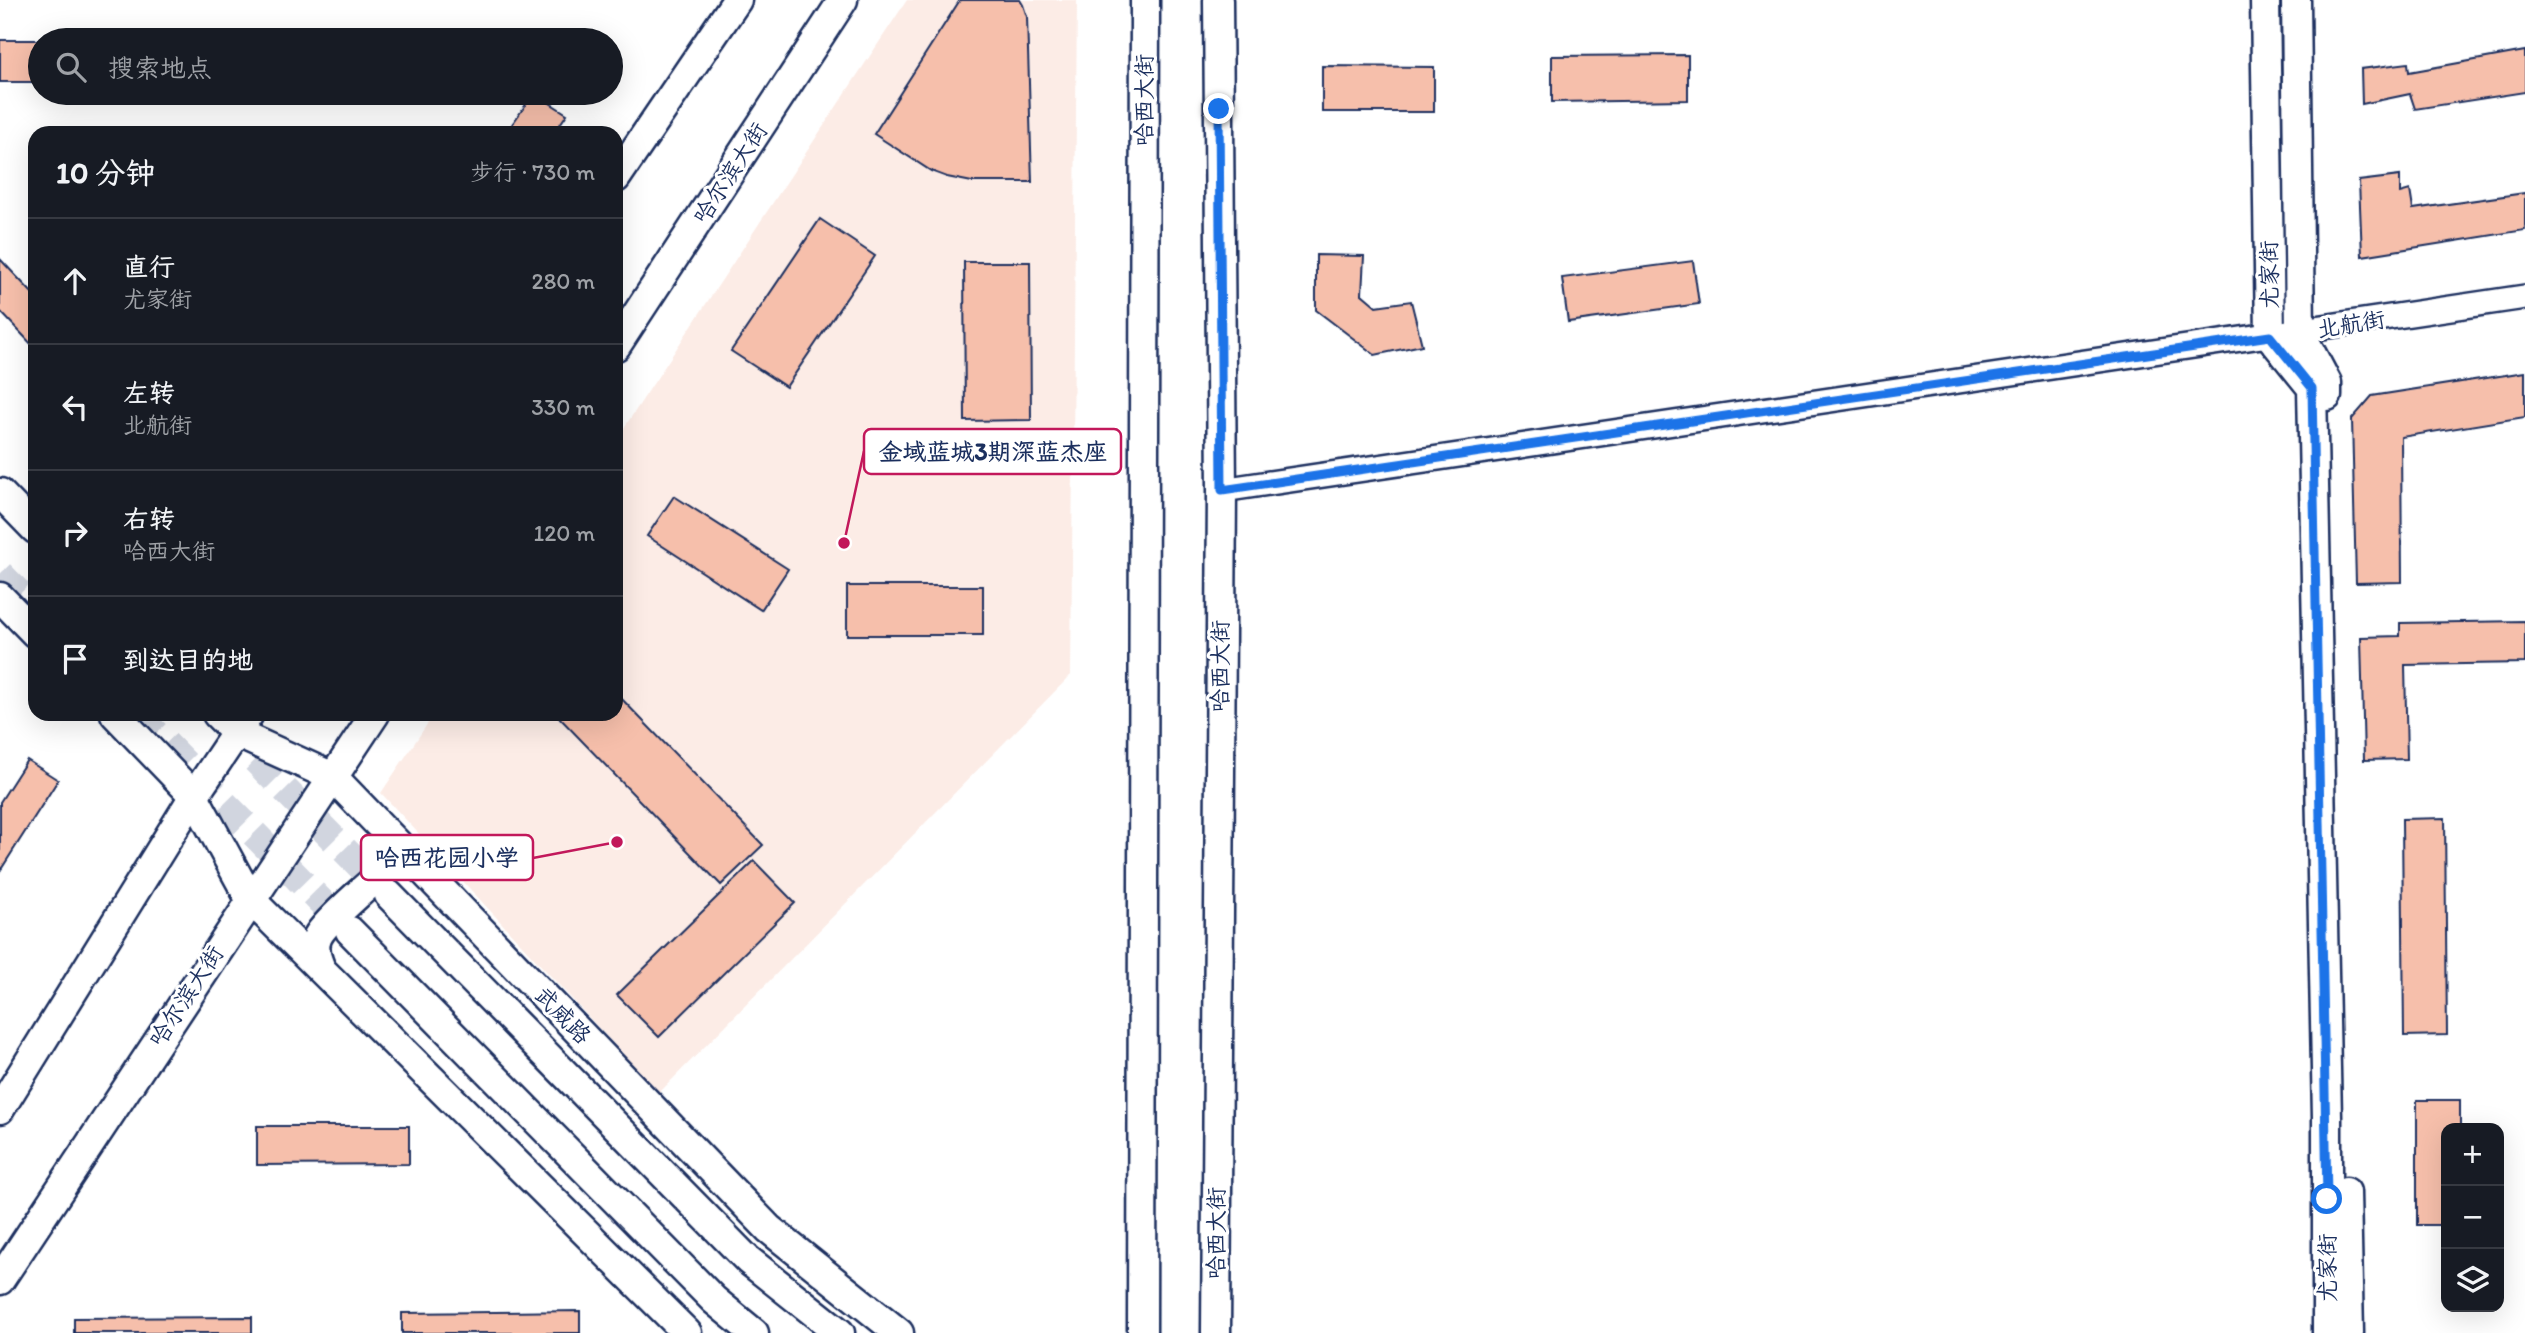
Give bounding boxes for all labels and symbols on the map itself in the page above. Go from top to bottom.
street label: 哈西大街 [1130,54,1158,146]
route end [1203,93,1234,124]
street label: 哈尔滨大街 [687,117,773,229]
street label: 尤家街 [2254,240,2284,310]
street label: 北航街 [2315,305,2387,343]
callout: 金域蓝城3期深蓝杰座 [864,429,1121,474]
text: 金域蓝城3期深蓝杰座 [878,437,1108,466]
street label: 哈西大街 [1206,620,1234,712]
callout: 哈西花园小学 [361,835,533,880]
text: 哈西花园小学 [375,843,519,872]
street label: 哈尔滨大街 [143,940,229,1052]
street label: 武威路 [529,980,597,1050]
route start [2311,1183,2342,1214]
street label: 哈西大街 [1202,1187,1230,1279]
street label: 尤家街 [2313,1234,2341,1303]

